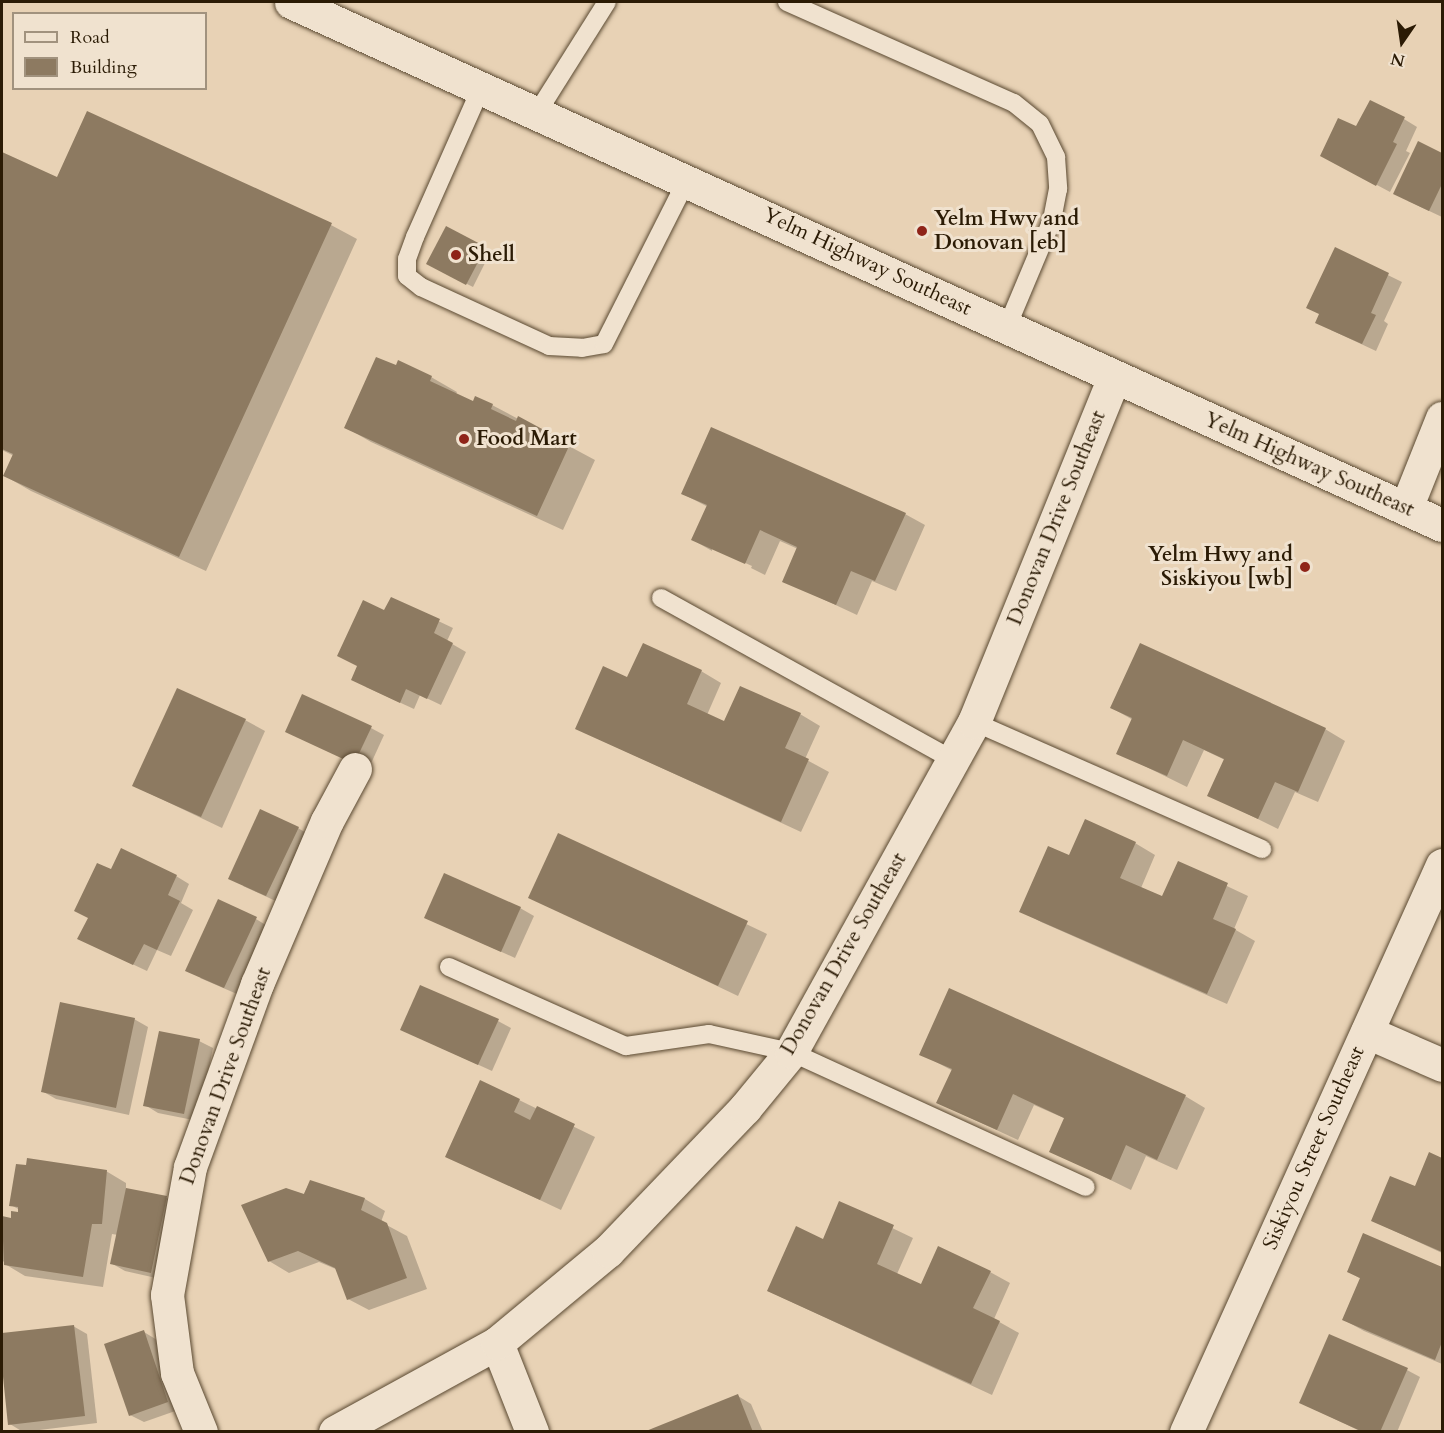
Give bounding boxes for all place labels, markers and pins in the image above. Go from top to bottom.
place label: Yelm Hwy and Donovan [eb] [934,206,1079,256]
marker: Yelm Hwy and Donovan [eb] [915,224,929,238]
place label: Shell [468,242,515,268]
marker: Shell [449,248,463,262]
place label: Food Mart [476,426,577,452]
marker: Food Mart [457,432,471,446]
place label: Yelm Hwy and Siskiyou [wb] [1148,542,1293,592]
marker: Yelm Hwy and Siskiyou [wb] [1298,560,1312,574]

